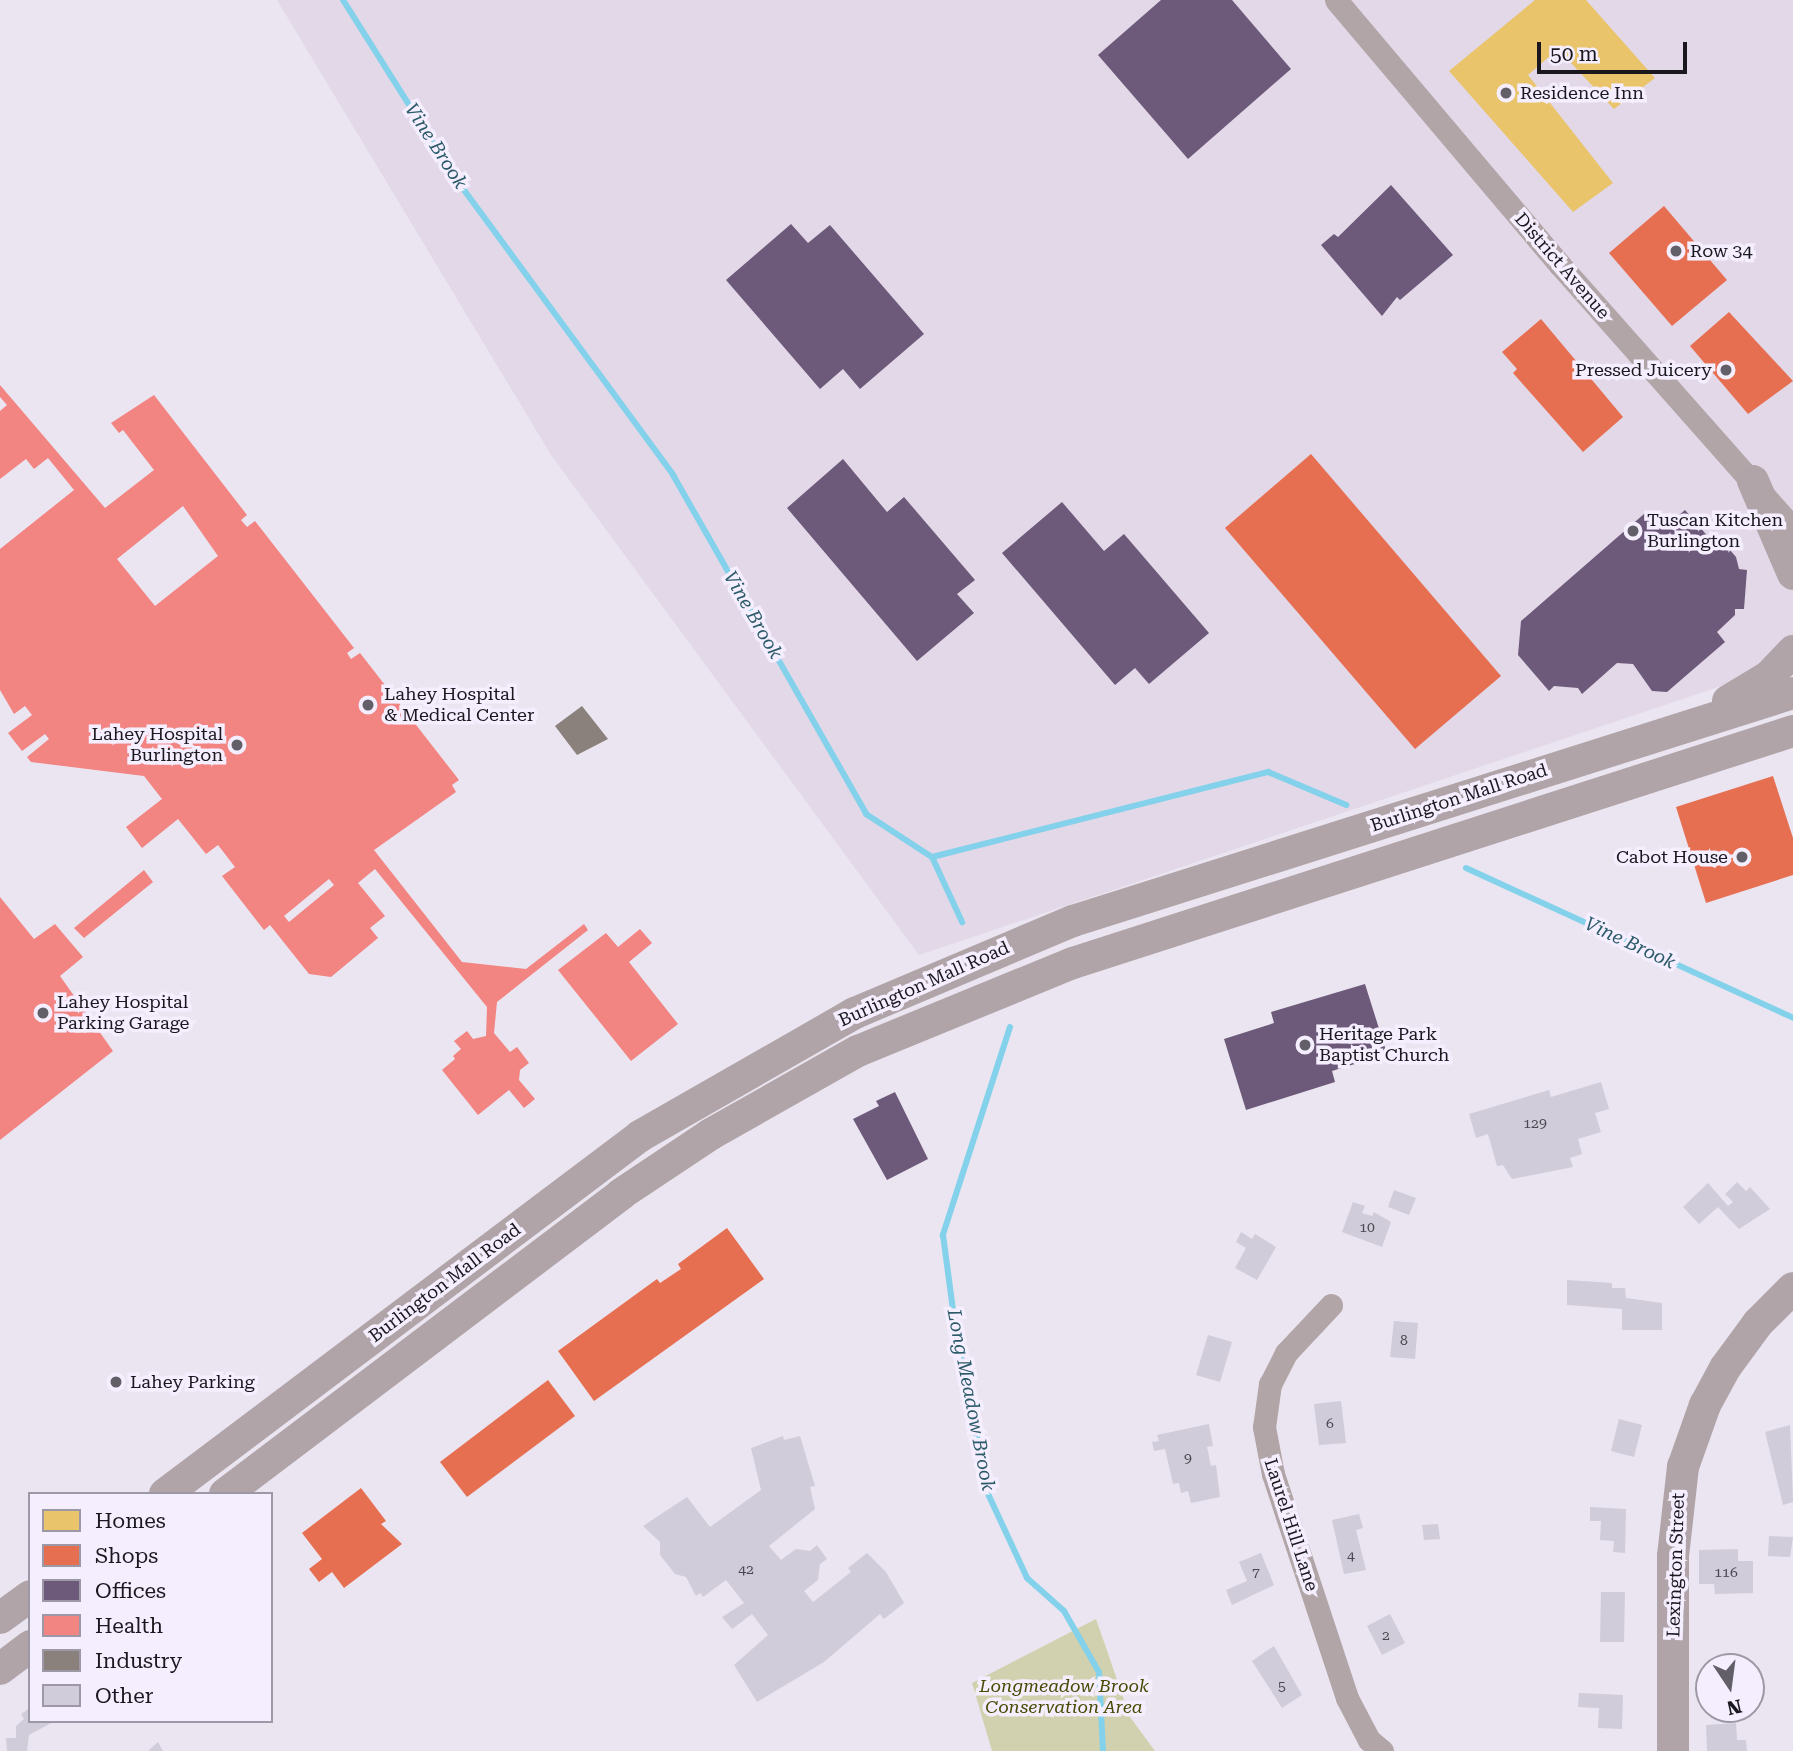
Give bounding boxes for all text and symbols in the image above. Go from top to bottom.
scale bar [1541,28,1692,72]
text: 50 m [1550,42,1598,66]
place label: Residence Inn [1520,82,1644,104]
marker: Residence Inn [1498,85,1514,101]
water label: Vine Brook [400,99,472,193]
street label: District Avenue [1510,208,1614,324]
place label: Row 34 [1690,240,1753,262]
marker: Row 34 [1668,243,1684,259]
place label: Pressed Juicery [1575,359,1712,381]
marker: Pressed Juicery [1718,362,1734,378]
place label: Tuscan Kitchen Burlington [1647,510,1783,552]
marker: Tuscan Kitchen Burlington [1625,523,1641,539]
water label: Vine Brook [719,567,787,663]
place label: Lahey Hospital & Medical Center [384,684,534,726]
marker: Lahey Hospital & Medical Center [358,695,378,715]
place label: Lahey Hospital Burlington [92,724,223,766]
marker: Lahey Hospital Burlington [229,737,245,753]
street label: Burlington Mall Road [1368,759,1550,837]
place label: Cabot House [1616,846,1728,868]
marker: Cabot House [1734,849,1750,865]
water label: Vine Brook [1581,912,1679,974]
street label: Burlington Mall Road [835,937,1013,1031]
place label: Lahey Hospital Parking Garage [57,992,189,1034]
marker: Lahey Hospital Parking Garage [35,1005,51,1021]
place label: Heritage Park Baptist Church [1319,1024,1449,1066]
marker: Heritage Park Baptist Church [1297,1037,1313,1053]
house number: 129 [1523,1115,1547,1131]
street label: Burlington Mall Road [365,1219,525,1347]
house number: 10 [1359,1219,1375,1235]
water label: Long Meadow Brook [942,1307,1000,1493]
house number: 8 [1400,1332,1408,1348]
place label: Lahey Parking [130,1371,255,1393]
marker: Lahey Parking [108,1374,124,1390]
house number: 6 [1326,1415,1334,1431]
house number: 9 [1184,1450,1192,1466]
street label: Laurel Hill Lane [1259,1456,1323,1594]
legend [28,1492,273,1723]
street label: Lexington Street [1663,1492,1689,1638]
text: Homes [95,1509,166,1533]
text: Shops [95,1544,158,1568]
house number: 4 [1347,1547,1355,1563]
house number: 42 [738,1561,754,1577]
house number: 7 [1252,1564,1260,1580]
house number: 116 [1714,1564,1738,1580]
text: Offices [95,1579,166,1603]
text: Health [95,1614,163,1638]
house number: 2 [1382,1627,1390,1643]
text: Industry [95,1649,182,1673]
north arrow [1695,1653,1765,1723]
park label: Longmeadow Brook Conservation Area [979,1676,1149,1718]
house number: 5 [1278,1678,1286,1694]
text: Other [95,1684,153,1708]
text: N [1725,1694,1744,1720]

